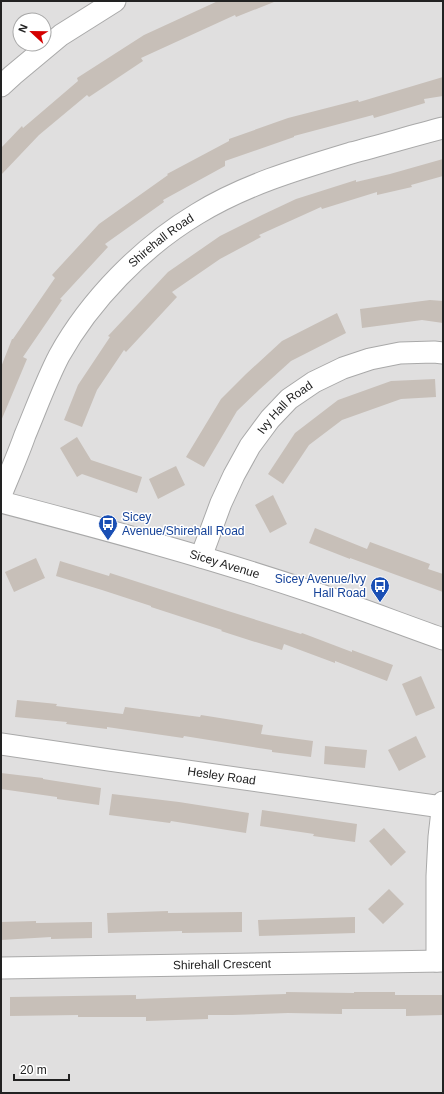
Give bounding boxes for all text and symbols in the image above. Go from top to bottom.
north arrow [12,12,52,52]
text: N [16,22,30,34]
street label: Shirehall Road [126,211,196,270]
street label: Ivy Hall Road [254,378,315,437]
place label: Sicey Avenue/Shirehall Road [122,510,245,538]
bus stop icon: Sicey Avenue/Shirehall Road [97,513,119,541]
street label: Sicey Avenue [188,547,262,582]
place label: Sicey Avenue/Ivy Hall Road [275,572,366,600]
bus stop icon: Sicey Avenue/Ivy Hall Road [369,575,391,603]
street label: Hesley Road [187,764,257,788]
street label: Shirehall Crescent [173,957,272,972]
scale bar [14,1056,69,1082]
text: 20 m [20,1063,47,1077]

